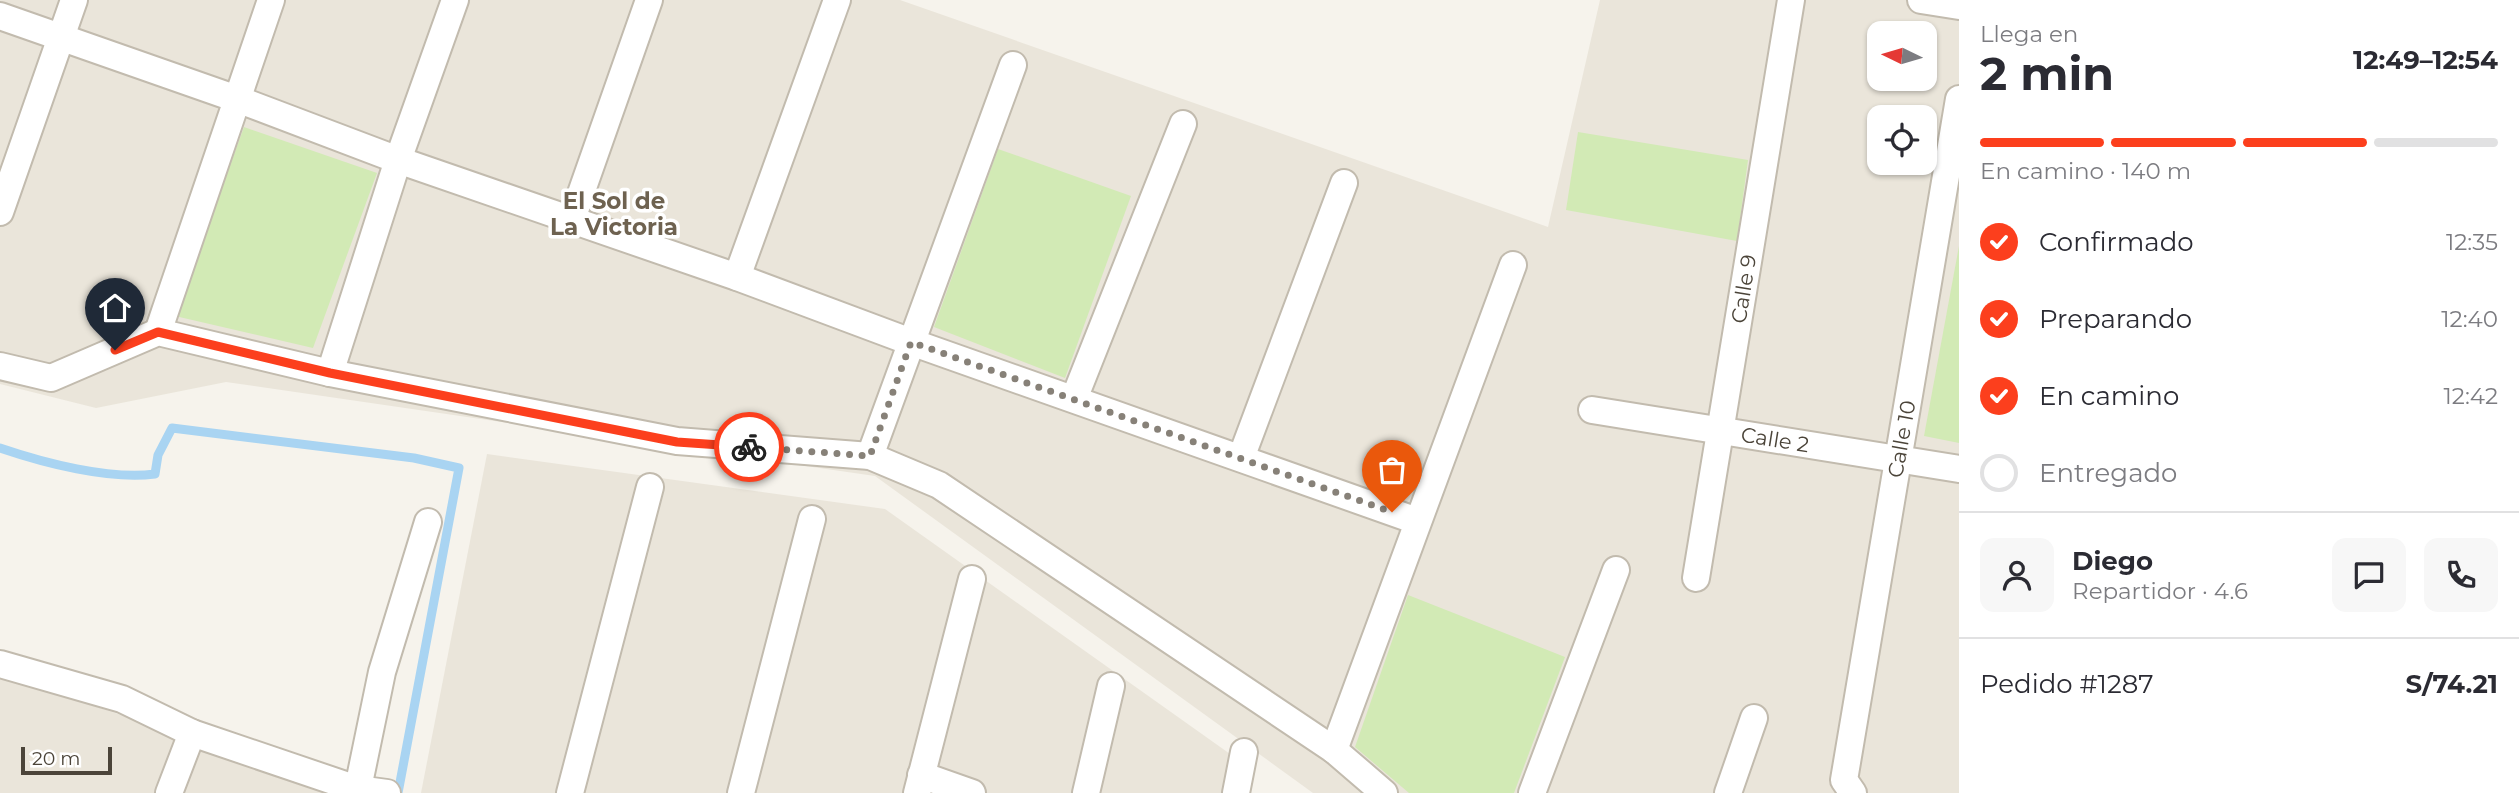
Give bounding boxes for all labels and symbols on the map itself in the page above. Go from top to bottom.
north arrow [1867,21,1937,91]
district label: El Sol de La Victoria [550,187,678,241]
street label: Calle 9 [1726,253,1761,325]
pin [85,278,145,350]
street label: Calle 10 [1882,398,1921,480]
courier [714,412,784,482]
street label: Calle 2 [1739,422,1811,457]
pin [1362,440,1422,512]
scale bar [21,744,112,776]

